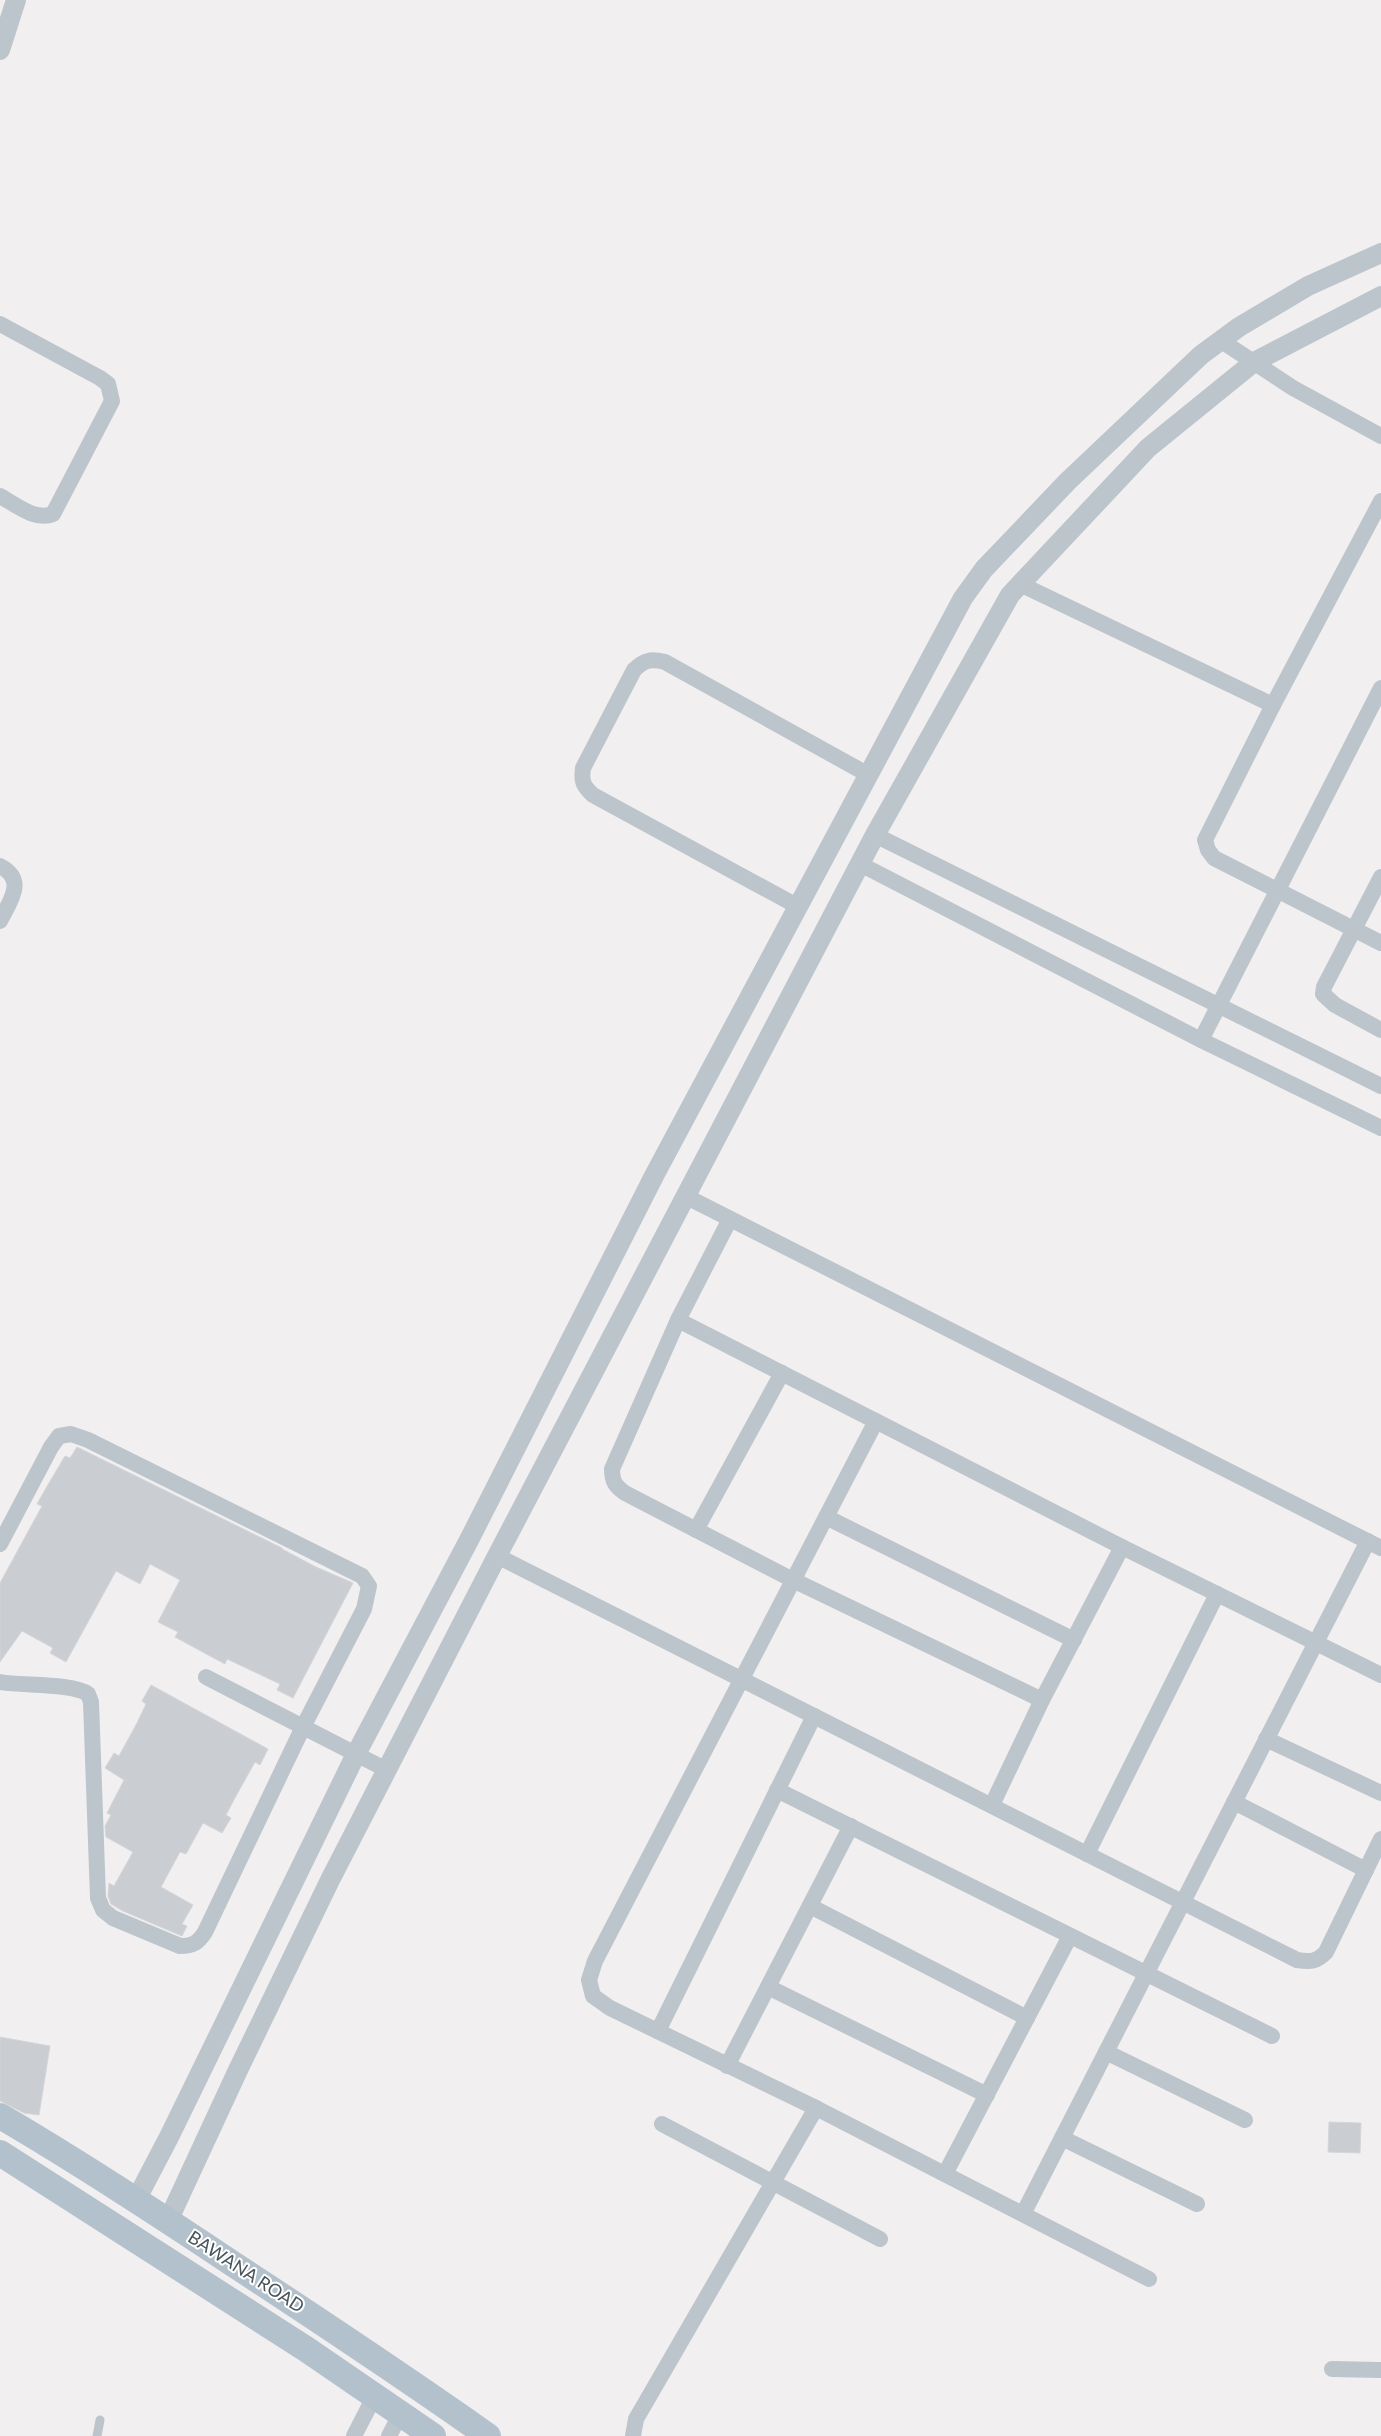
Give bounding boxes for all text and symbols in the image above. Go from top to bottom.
street label: BAWANA ROAD [184,2225,309,2317]

